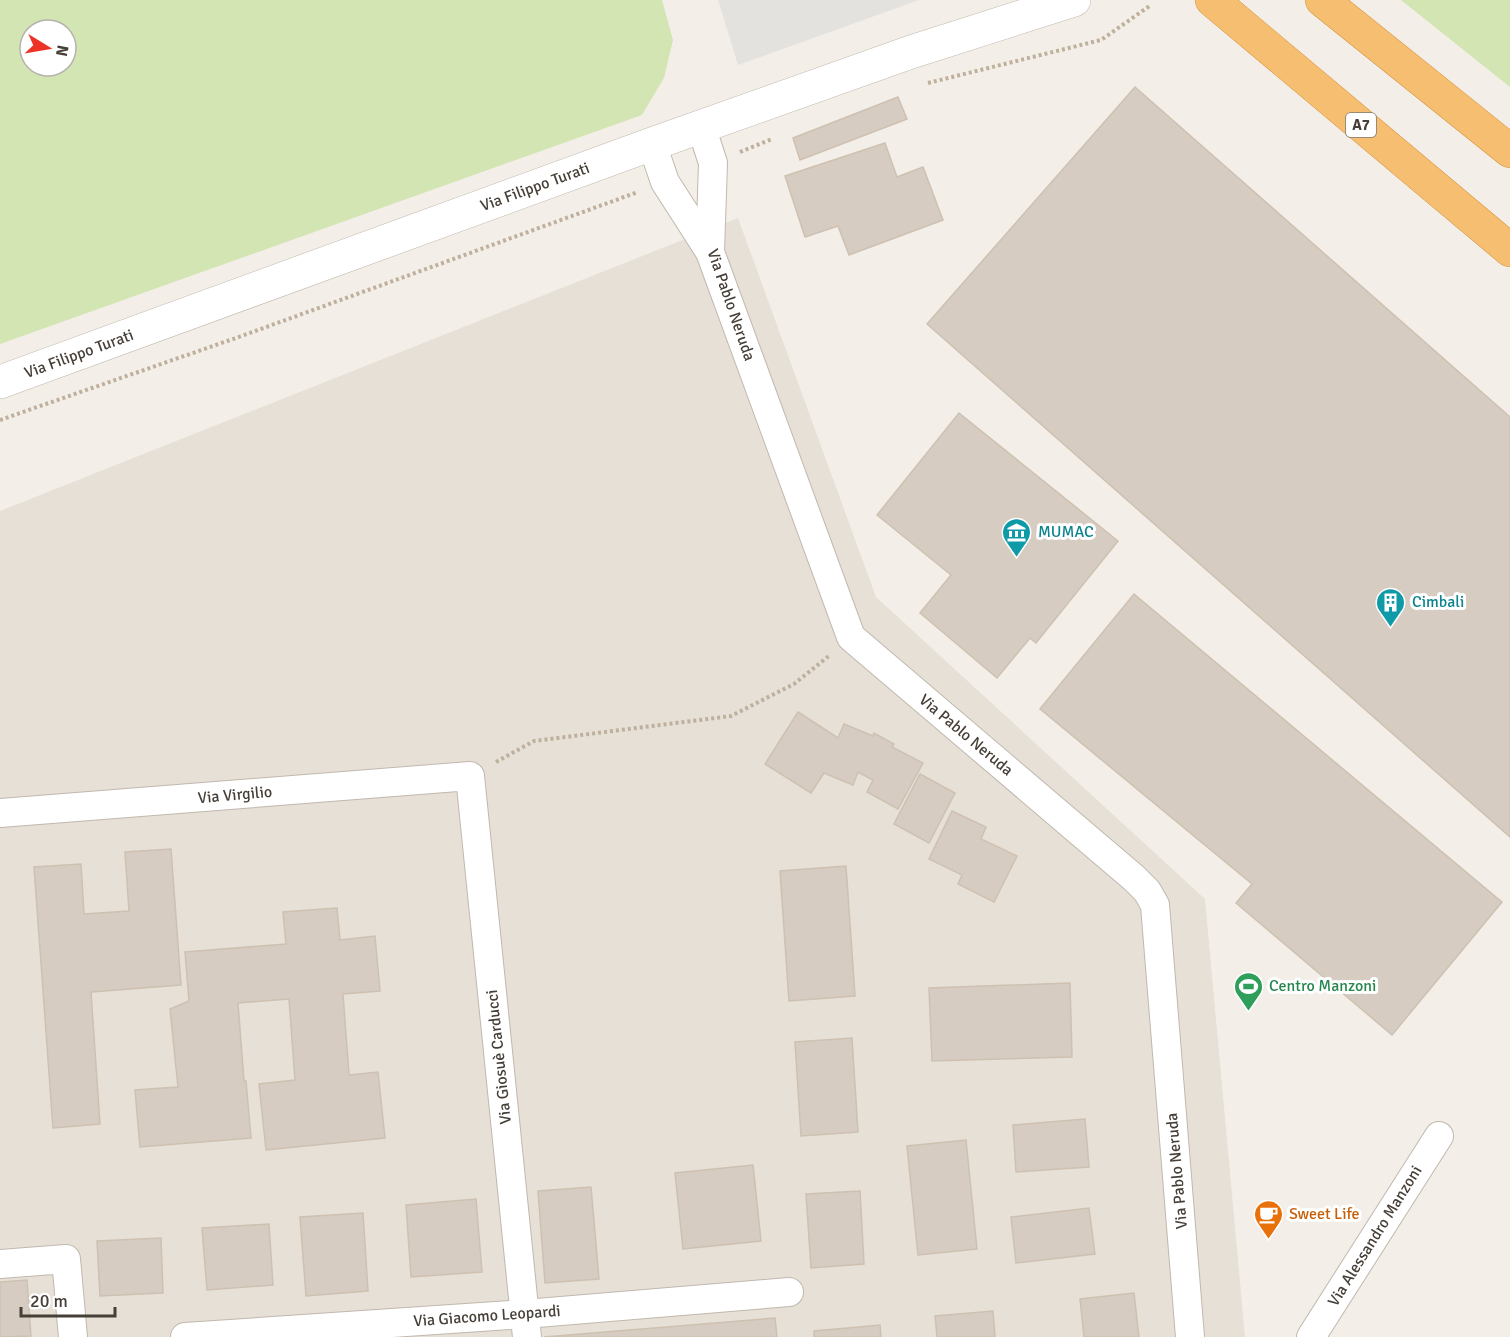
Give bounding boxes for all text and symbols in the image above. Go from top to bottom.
north arrow [18,18,78,78]
text: N [51,43,73,58]
road number: A7 [1346,113,1376,137]
street label: Via Filippo Turati [478,158,592,216]
street label: Via Pablo Neruda [703,246,759,364]
street label: Via Filippo Turati [22,325,136,383]
museum icon: MUMAC [1001,516,1033,558]
place label: MUMAC [1038,522,1094,542]
building icon: Cimbali [1375,586,1407,628]
place label: Cimbali [1412,592,1464,612]
street label: Via Pablo Neruda [915,690,1017,780]
street label: Via Virgilio [197,782,273,808]
sports icon: Centro Manzoni [1232,970,1264,1012]
place label: Centro Manzoni [1269,976,1376,996]
street label: Via Giosuè Carducci [482,989,516,1125]
street label: Via Pablo Neruda [1162,1112,1192,1230]
street label: Via Alessandro Manzoni [1324,1162,1426,1310]
cafe icon: Sweet Life [1252,1198,1284,1240]
place label: Sweet Life [1289,1204,1360,1224]
scale bar [21,1280,116,1318]
text: 20 m [30,1290,68,1312]
street label: Via Giacomo Leopardi [413,1301,561,1331]

